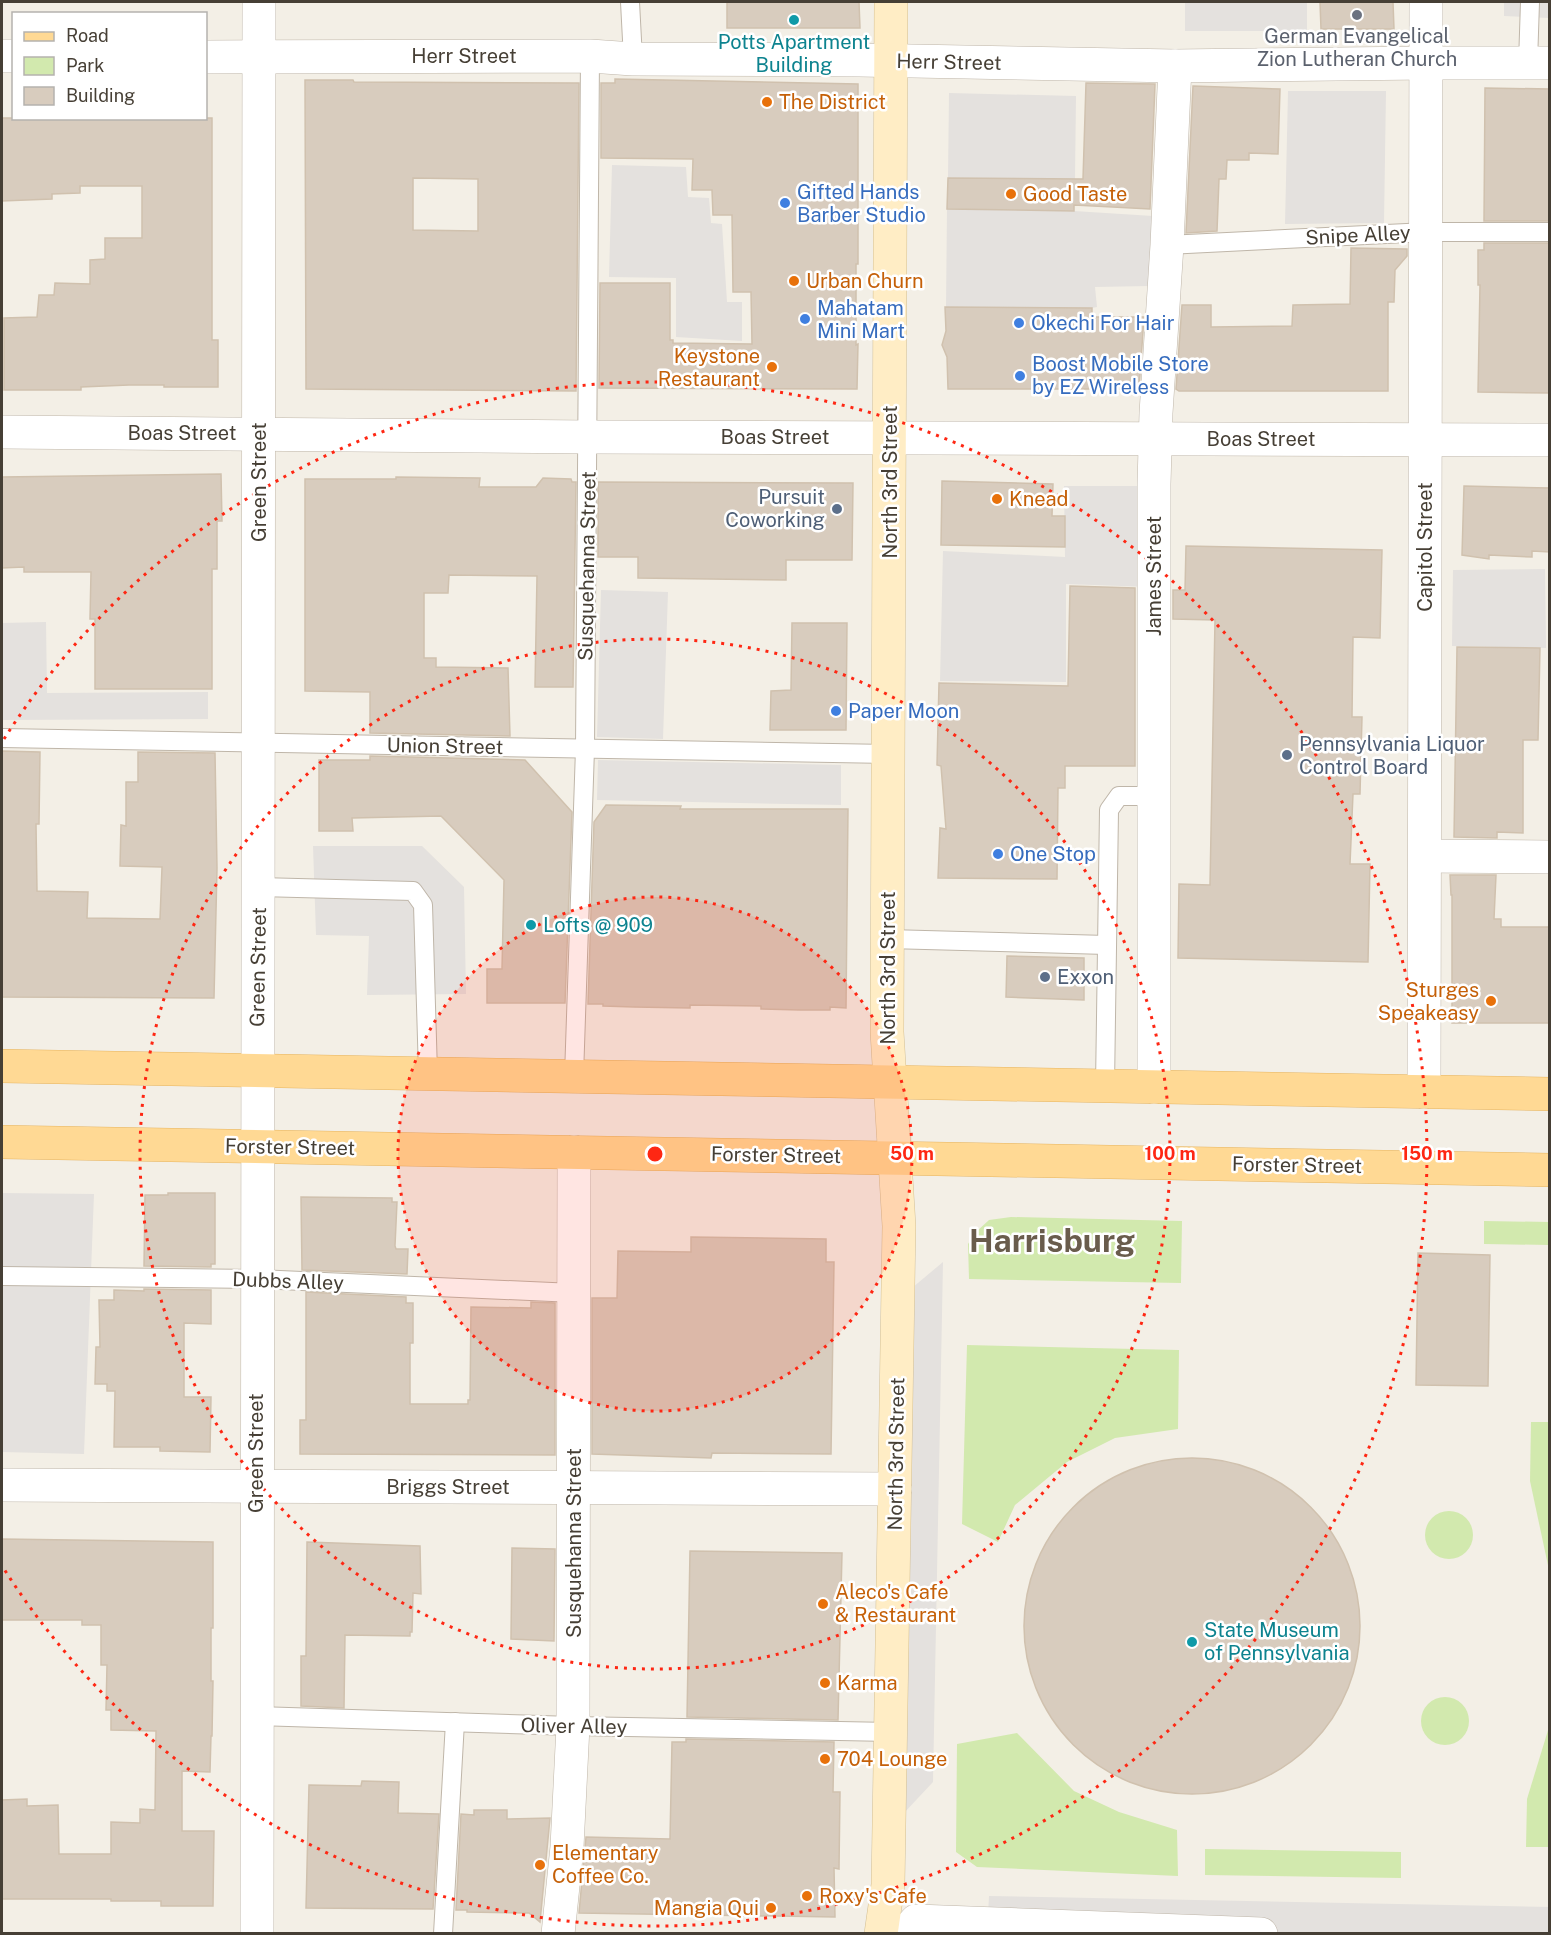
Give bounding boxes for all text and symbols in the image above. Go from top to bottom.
marker: German Evangelical Zion Lutheran Church [1350,8,1364,22]
legend [12,12,207,120]
marker: Potts Apartment Building [787,13,801,27]
place label: German Evangelical Zion Lutheran Church [1257,24,1457,71]
text: Road [66,25,109,46]
place label: Potts Apartment Building [718,30,870,77]
street label: Herr Street [411,44,517,68]
street label: Herr Street [896,49,1002,75]
text: Park [66,55,104,76]
text: Building [66,85,135,106]
place label: The District [779,90,886,114]
marker: The District [760,95,774,109]
place label: Gifted Hands Barber Studio [797,180,926,227]
place label: Good Taste [1023,182,1127,206]
marker: Good Taste [1004,187,1018,201]
marker: Gifted Hands Barber Studio [778,196,792,210]
street label: Snipe Alley [1305,220,1412,250]
place label: Urban Churn [806,269,924,293]
marker: Urban Churn [787,274,801,288]
place label: Mahatam Mini Mart [817,296,905,343]
place label: Okechi For Hair [1031,311,1175,335]
marker: Mahatam Mini Mart [798,312,812,326]
marker: Okechi For Hair [1012,316,1026,330]
place label: Keystone Restaurant [658,344,760,391]
place label: Boost Mobile Store by EZ Wireless [1032,352,1209,399]
marker: Keystone Restaurant [765,360,779,374]
marker: Boost Mobile Store by EZ Wireless [1013,369,1027,383]
street label: North 3rd Street [878,405,902,559]
street label: Boas Street [128,421,236,445]
street label: Green Street [247,422,271,542]
street label: Boas Street [721,425,829,449]
street label: Boas Street [1207,427,1315,451]
street label: Susquehanna Street [573,471,601,661]
street label: Capitol Street [1413,482,1437,612]
place label: Pursuit Coworking [725,485,825,532]
place label: Knead [1009,487,1068,511]
marker: Knead [990,492,1004,506]
marker: Pursuit Coworking [830,502,844,516]
street label: James Street [1142,516,1166,636]
place label: Paper Moon [848,699,959,723]
marker: Paper Moon [829,704,843,718]
place label: Pennsylvania Liquor Control Board [1299,732,1485,779]
street label: Union Street [386,733,504,759]
marker: Pennsylvania Liquor Control Board [1280,748,1294,762]
place label: One Stop [1010,842,1096,866]
marker: One Stop [991,847,1005,861]
street label: North 3rd Street [876,891,900,1045]
street label: Green Street [245,907,271,1027]
place label: Lofts @ 909 [543,913,653,937]
marker: Lofts @ 909 [524,918,538,932]
place label: Exxon [1057,965,1114,989]
marker: Exxon [1038,970,1052,984]
place label: Sturges Speakeasy [1378,978,1479,1025]
marker: Sturges Speakeasy [1484,994,1498,1008]
street label: Forster Street [225,1134,355,1160]
street label: Forster Street [711,1142,841,1168]
text: 50 m [890,1143,934,1164]
text: 100 m [1144,1143,1196,1164]
text: 150 m [1401,1143,1453,1164]
centre of rings [645,1144,665,1164]
street label: Forster Street [1232,1152,1362,1178]
district label: Harrisburg [969,1222,1135,1259]
street label: Dubbs Alley [232,1267,345,1295]
street label: North 3rd Street [883,1377,909,1531]
street label: Green Street [244,1393,268,1513]
street label: Susquehanna Street [562,1448,586,1638]
street label: Briggs Street [386,1475,510,1499]
place label: Aleco's Cafe & Restaurant [835,1580,956,1627]
marker: Aleco's Cafe & Restaurant [816,1597,830,1611]
place label: State Museum of Pennsylvania [1204,1618,1349,1665]
marker: State Museum of Pennsylvania [1185,1635,1199,1649]
place label: Karma [837,1671,898,1695]
marker: Karma [818,1676,832,1690]
street label: Oliver Alley [520,1713,628,1739]
place label: 704 Lounge [837,1747,947,1771]
marker: 704 Lounge [818,1752,832,1766]
place label: Elementary Coffee Co. [552,1841,659,1888]
marker: Elementary Coffee Co. [533,1858,547,1872]
place label: Roxy's Cafe [819,1884,927,1908]
marker: Roxy's Cafe [800,1889,814,1903]
place label: Mangia Qui [654,1896,759,1920]
marker: Mangia Qui [764,1901,778,1915]

